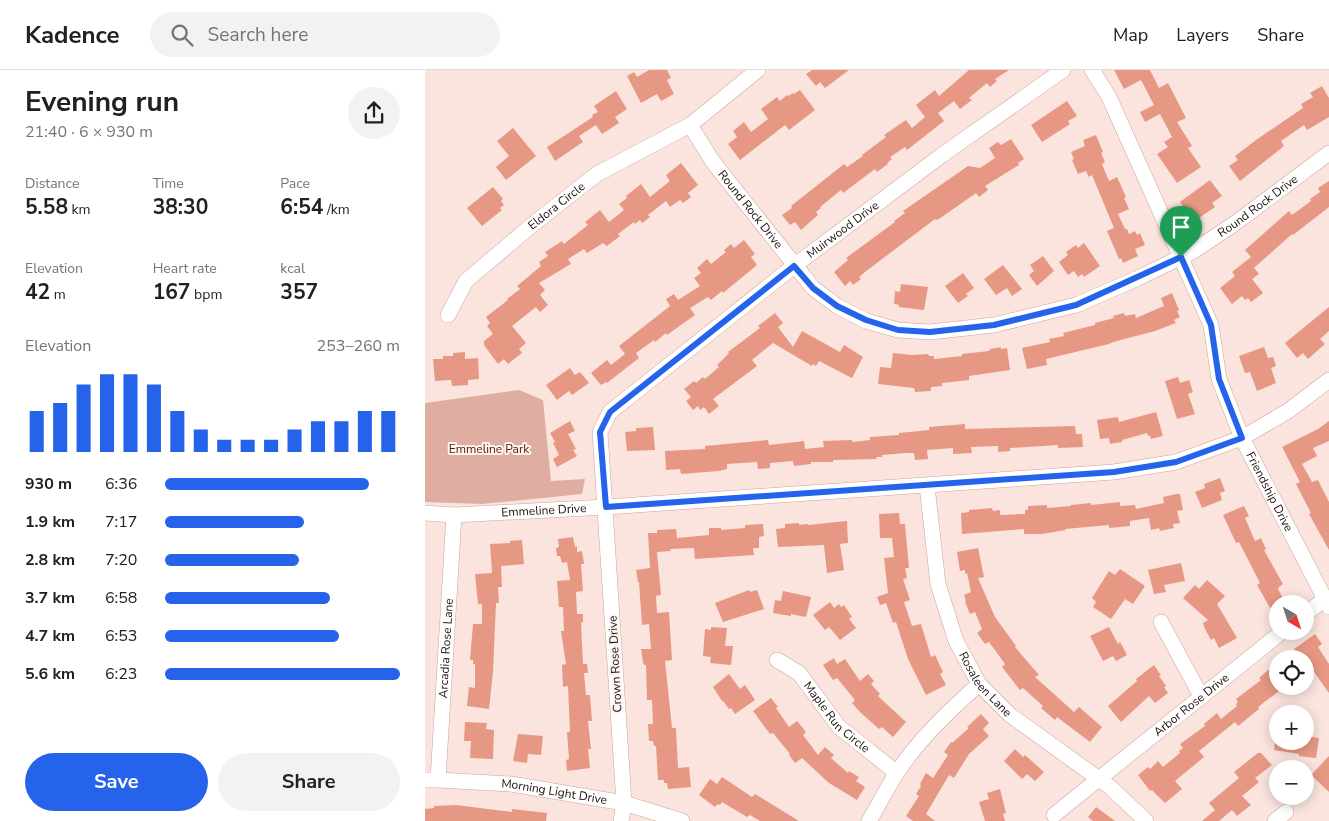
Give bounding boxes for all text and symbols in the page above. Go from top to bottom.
search box [150,12,500,57]
text: Kadence [25,19,120,51]
icon: search [168,21,196,49]
text: Search here [208,22,308,48]
text: Map [1113,23,1148,47]
text: Layers [1176,23,1229,47]
text: Share [1257,23,1304,47]
text: Evening run [25,83,179,121]
button: share [348,87,400,139]
text: 21:40 · 6 × 930 m [25,121,153,143]
street label: Round Rock Drive [714,167,787,252]
street label: Round Rock Drive [1214,171,1301,241]
text: Distance [25,174,79,193]
text: Time [153,174,184,193]
text: Pace [280,174,310,193]
street label: Eldora Circle [524,178,588,233]
text: 5.58 [25,193,68,221]
text: 38:30 [153,193,208,221]
text: 6:54 [280,193,323,221]
street label: Muirwood Drive [803,197,882,262]
text: km [68,200,91,219]
text: /km [323,200,350,219]
pin [1160,206,1202,257]
icon: arrive [1167,213,1195,241]
text: Elevation [25,259,83,278]
text: Heart rate [153,259,217,278]
text: kcal [280,259,305,278]
text: 42 [25,278,50,306]
text: 167 [153,278,190,306]
text: 357 [280,278,318,306]
text: m [50,285,66,304]
text: bpm [190,285,222,304]
text: Elevation [25,335,91,357]
text: 253–260 m [317,335,400,357]
park label: Emmeline Park [449,441,530,457]
street label: Friendship Drive [1242,449,1297,534]
text: 930 m [25,473,72,495]
text: 6:36 [105,473,137,495]
street label: Emmeline Drive [501,500,587,520]
text: 1.9 km [25,511,75,533]
text: 7:17 [105,511,137,533]
text: 2.8 km [25,549,75,571]
text: 7:20 [105,549,137,571]
text: 3.7 km [25,587,75,609]
text: 6:58 [105,587,137,609]
north arrow [1269,595,1314,640]
map controls [1269,595,1314,805]
street label: Arcadia Rose Lane [435,598,457,699]
street label: Crown Rose Drive [604,615,626,713]
text: 4.7 km [25,625,75,647]
text: 6:53 [105,625,137,647]
street label: Rosaleen Lane [955,649,1015,720]
button: locate [1269,650,1314,695]
text: 5.6 km [25,663,75,685]
text: 6:23 [105,663,137,685]
street label: Arbor Rose Drive [1150,670,1232,740]
street label: Maple Run Circle [800,678,873,756]
button: + [1269,705,1314,750]
button: Save [25,753,208,811]
button: Share [218,753,400,811]
button: − [1269,760,1314,805]
street label: Morning Light Drive [501,775,608,808]

